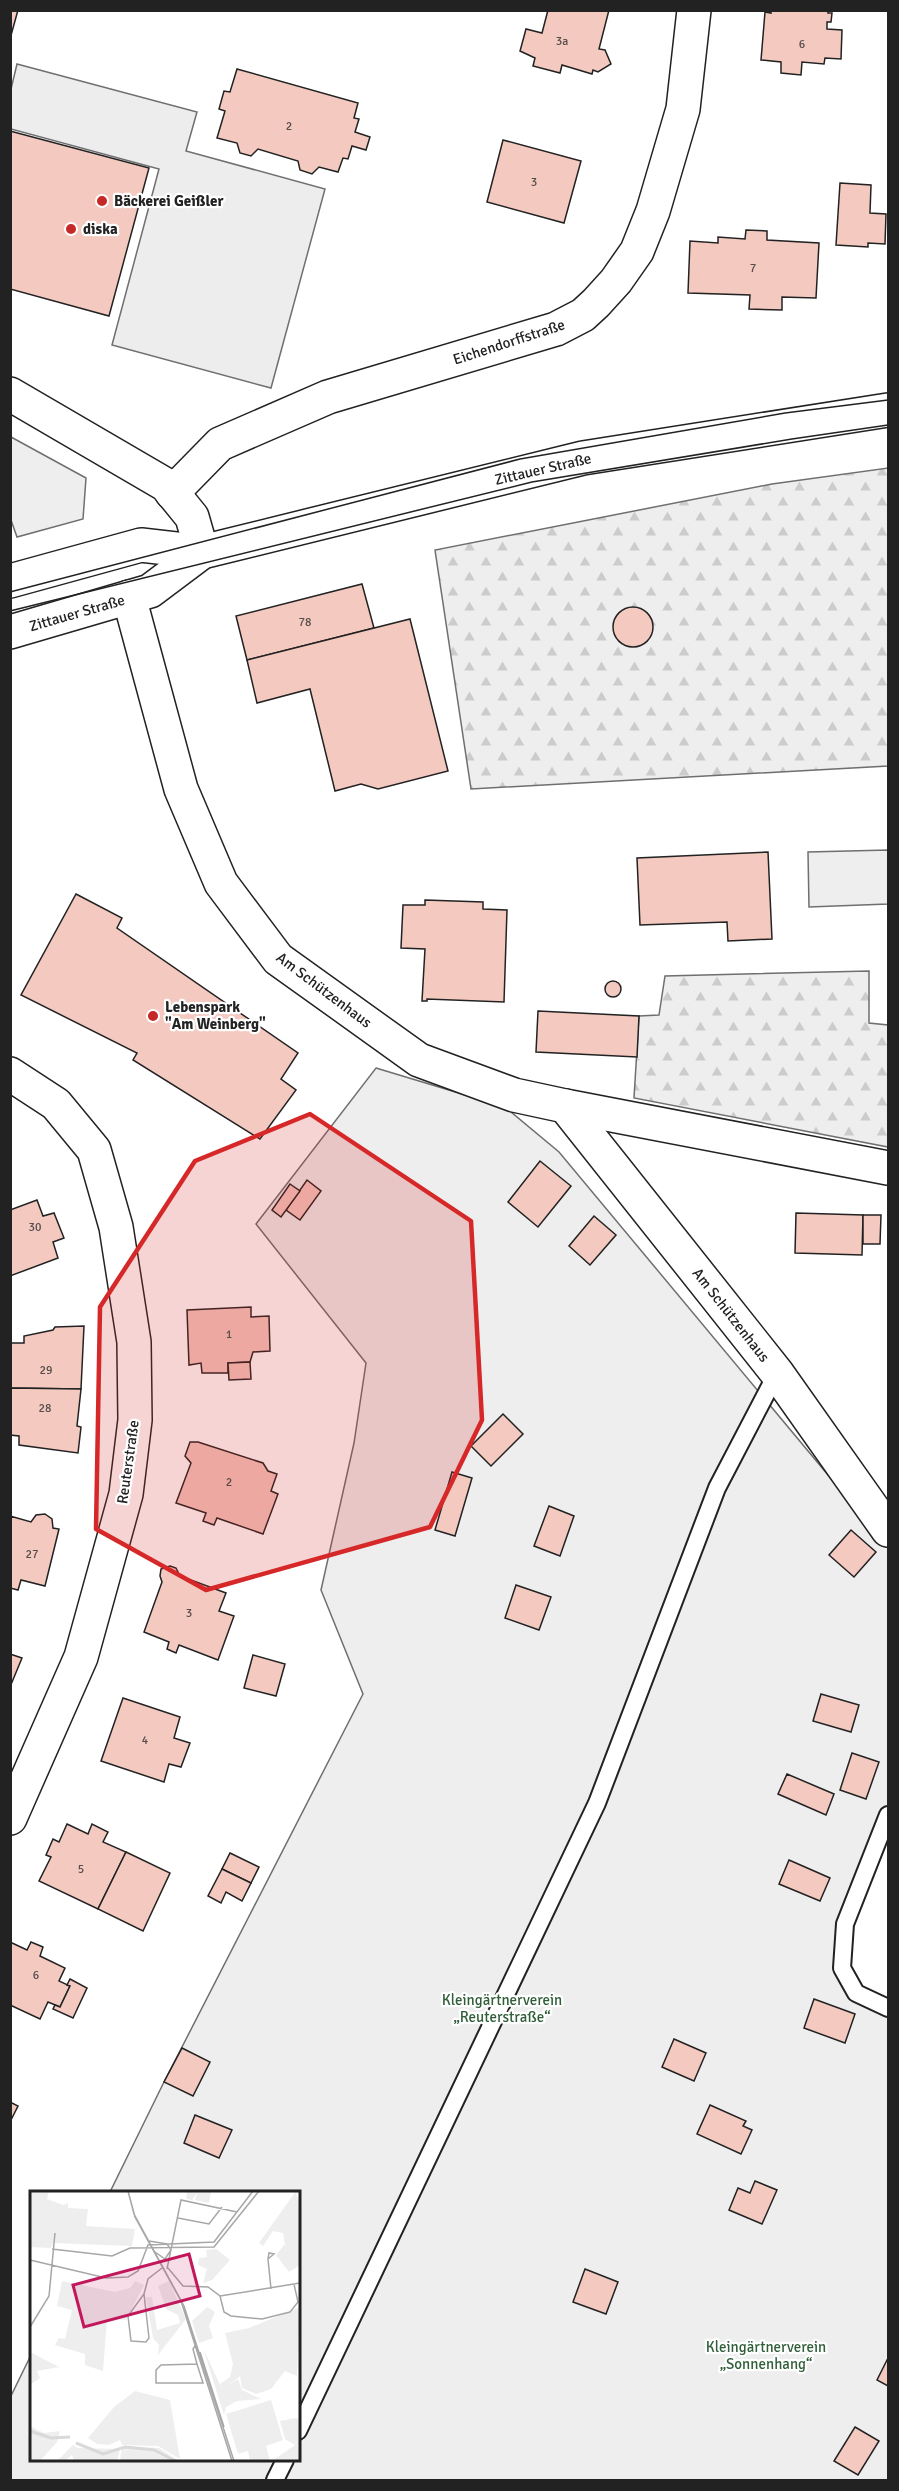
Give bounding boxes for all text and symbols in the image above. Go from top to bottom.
house number: 3a [556,34,568,49]
house number: 6 [799,37,805,52]
house number: 2 [286,119,292,134]
house number: 3 [531,175,537,190]
place label: Bäckerei Geißler [114,192,223,210]
marker: Bäckerei Geißler [95,194,109,208]
place label: diska [83,220,118,238]
marker: diska [64,222,78,236]
house number: 7 [750,261,756,276]
street label: Eichendorffstraße [451,315,567,369]
street label: Zittauer Straße [493,449,593,489]
street label: Zittauer Straße [27,591,127,635]
house number: 78 [299,615,311,630]
street label: Am Schützenhaus [273,948,375,1032]
place label: Lebenspark "Am Weinberg" [165,998,266,1033]
marker: Lebenspark "Am Weinberg" [146,1009,160,1023]
house number: 30 [29,1220,41,1235]
street label: Am Schützenhaus [689,1264,774,1366]
house number: 1 [226,1327,232,1342]
house number: 29 [40,1363,52,1378]
house number: 28 [39,1401,51,1416]
street label: Reuterstraße [113,1419,143,1505]
house number: 2 [226,1475,232,1490]
house number: 27 [26,1547,38,1562]
house number: 3 [186,1606,192,1621]
house number: 4 [142,1733,149,1748]
house number: 5 [78,1862,84,1877]
house number: 6 [33,1968,39,1983]
park label: Kleingärtnerverein „Reuterstraße“ [442,1991,562,2026]
inset map [30,2191,300,2461]
park label: Kleingärtnerverein „Sonnenhang“ [706,2338,826,2373]

